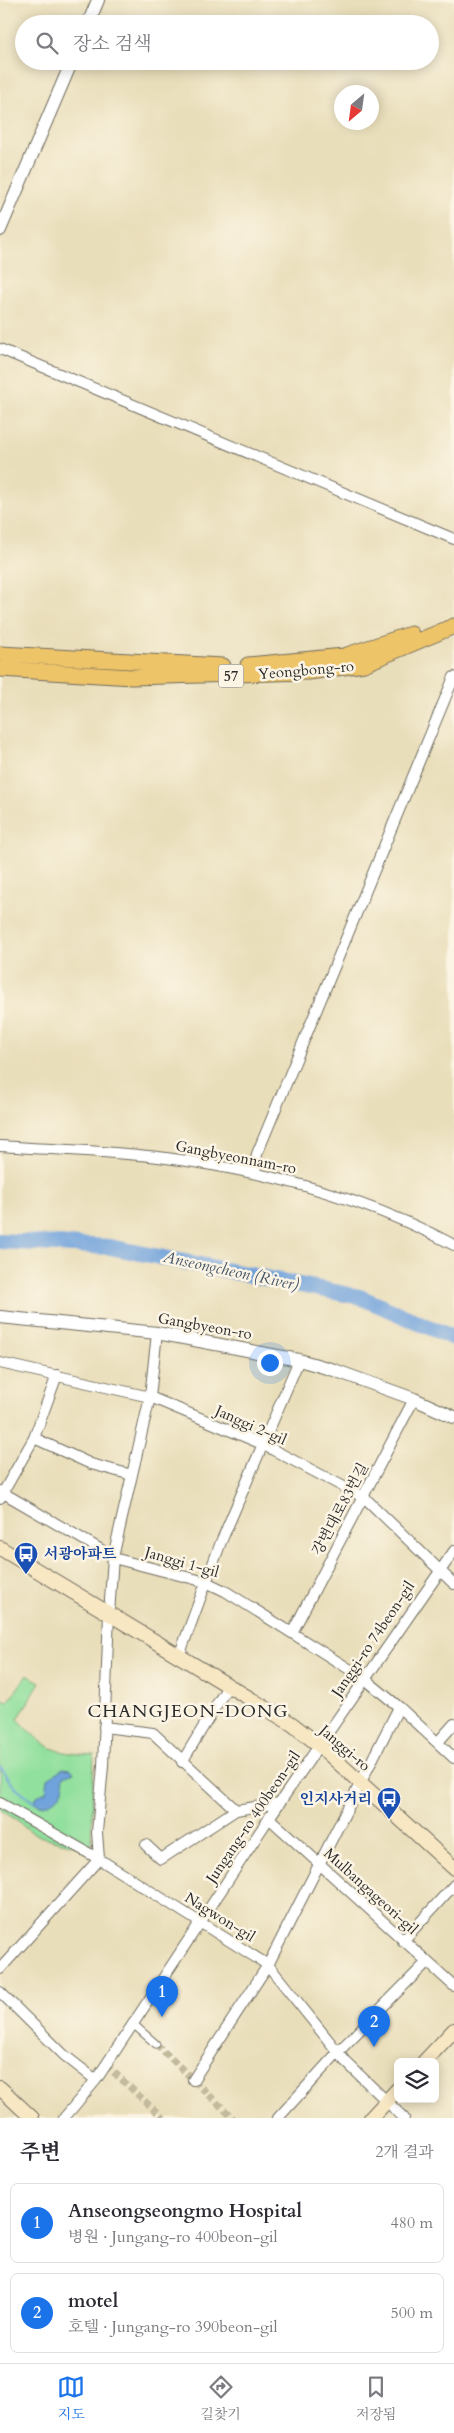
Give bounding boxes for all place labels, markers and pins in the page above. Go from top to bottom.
bus stop icon: 서광아파트 [13,1541,39,1575]
place label: 서광아파트 [44,1544,117,1564]
bus stop icon: 인지사거리 [376,1786,402,1820]
place label: 인지사거리 [300,1789,372,1809]
pin: 1 [146,1976,178,2017]
pin: 2 [358,2006,390,2047]

